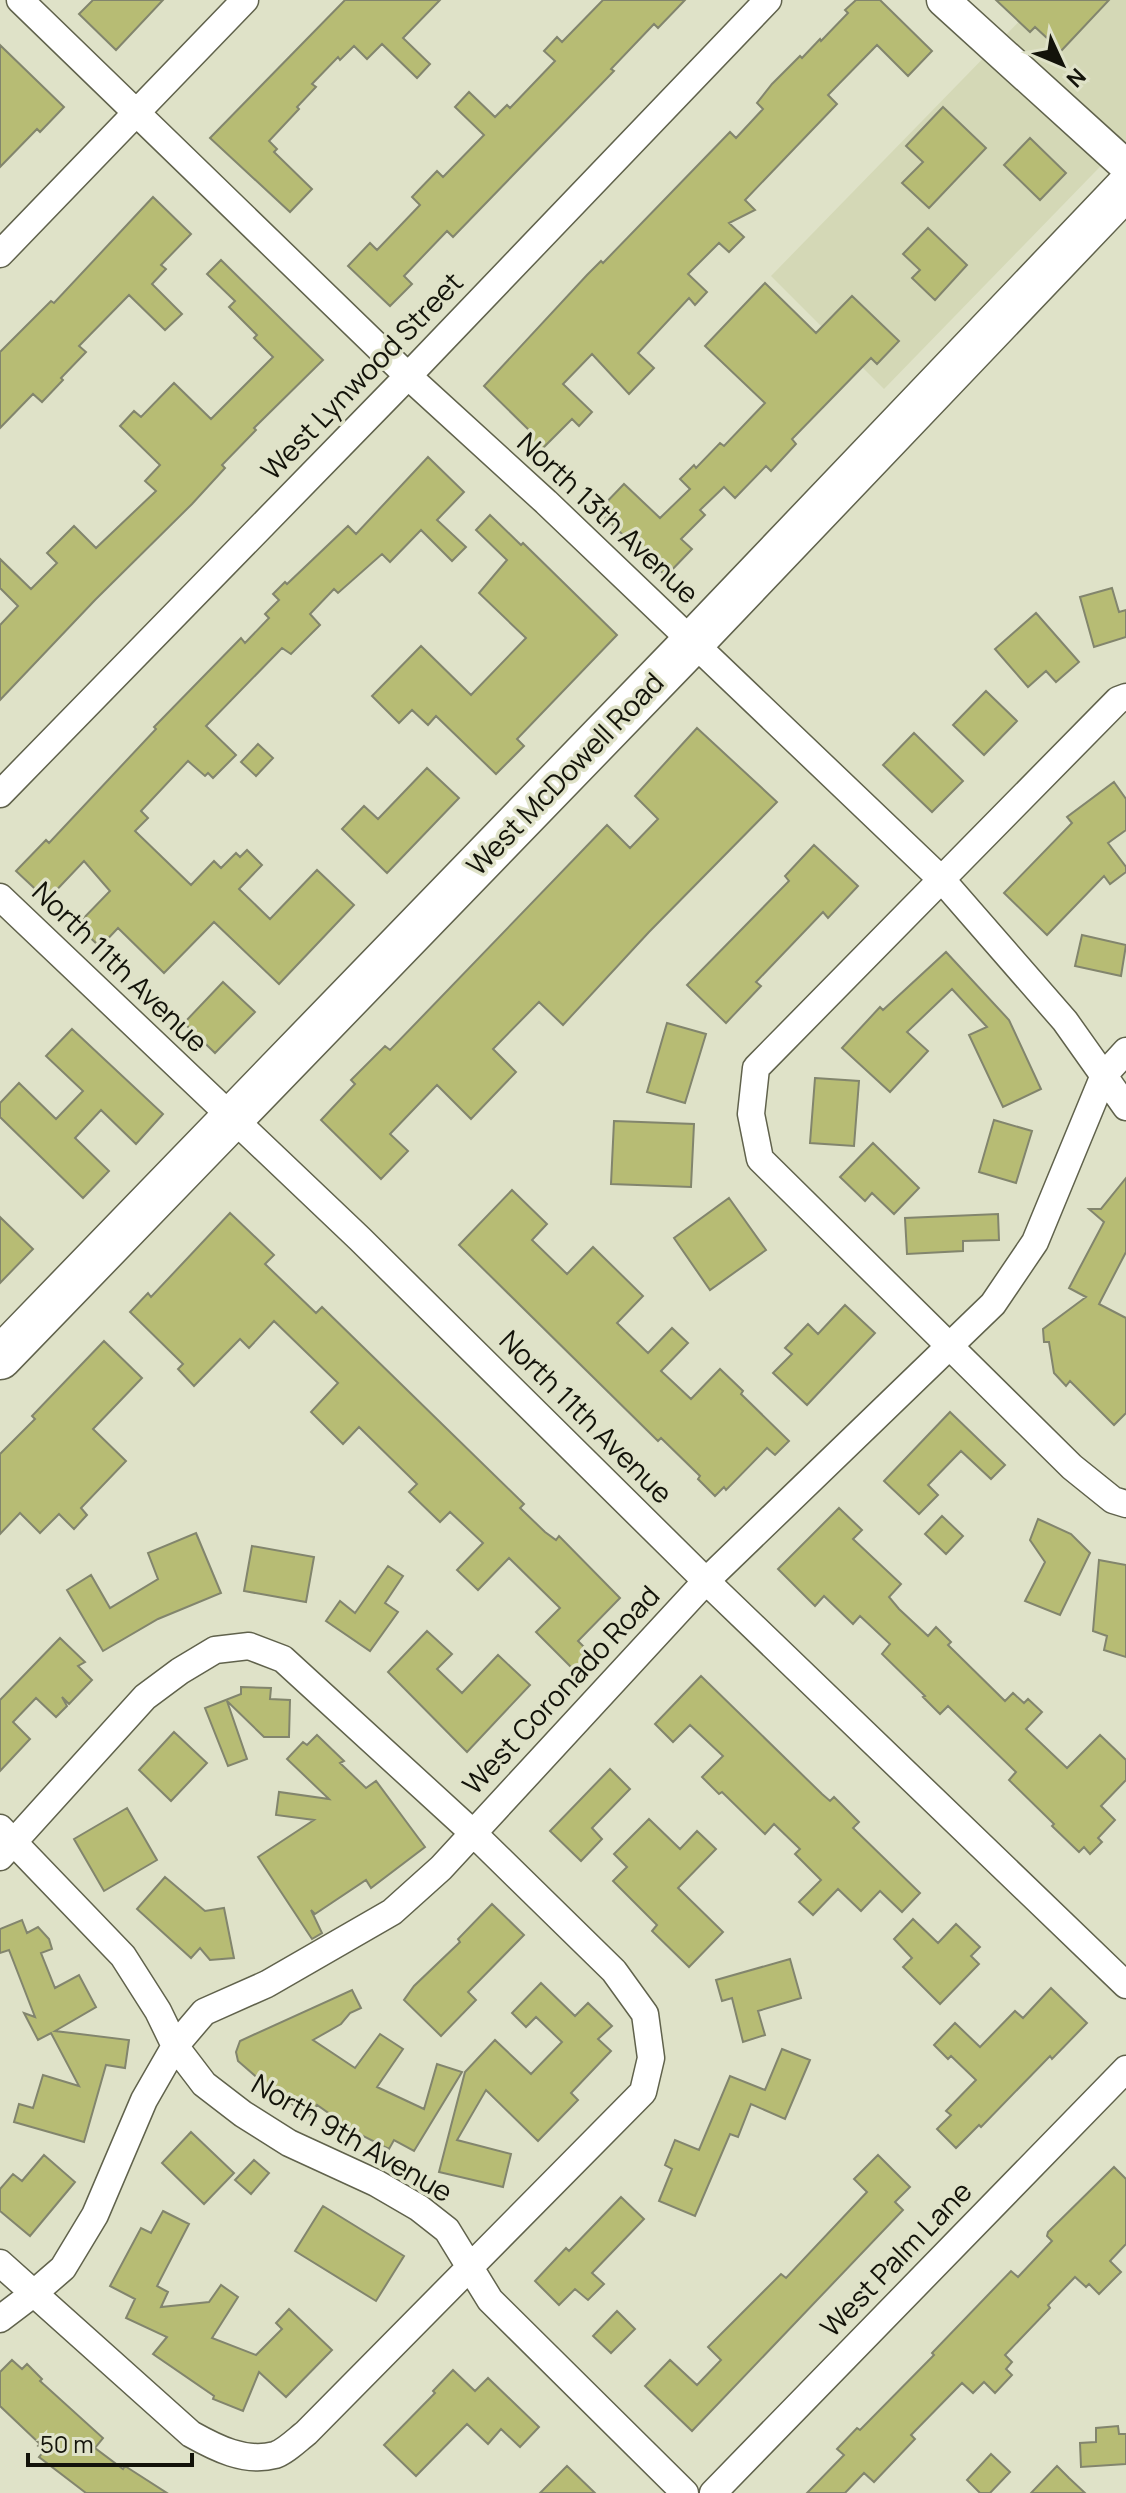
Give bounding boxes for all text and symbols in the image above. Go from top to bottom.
north arrow [1022,24,1102,104]
text: N [1060,62,1093,94]
street label: West Lynwood Street [252,263,471,487]
street label: North 13th Avenue [510,423,708,611]
street label: West McDowell Road [457,664,671,883]
street label: North 11th Avenue [25,873,217,1060]
street label: North 11th Avenue [492,1321,682,1511]
street label: West Coronado Road [453,1577,667,1802]
street label: North 9th Avenue [245,2064,460,2210]
street label: West Palm Lane [811,2172,979,2344]
scale bar [28,2417,192,2467]
text: 50 m [40,2427,94,2460]

